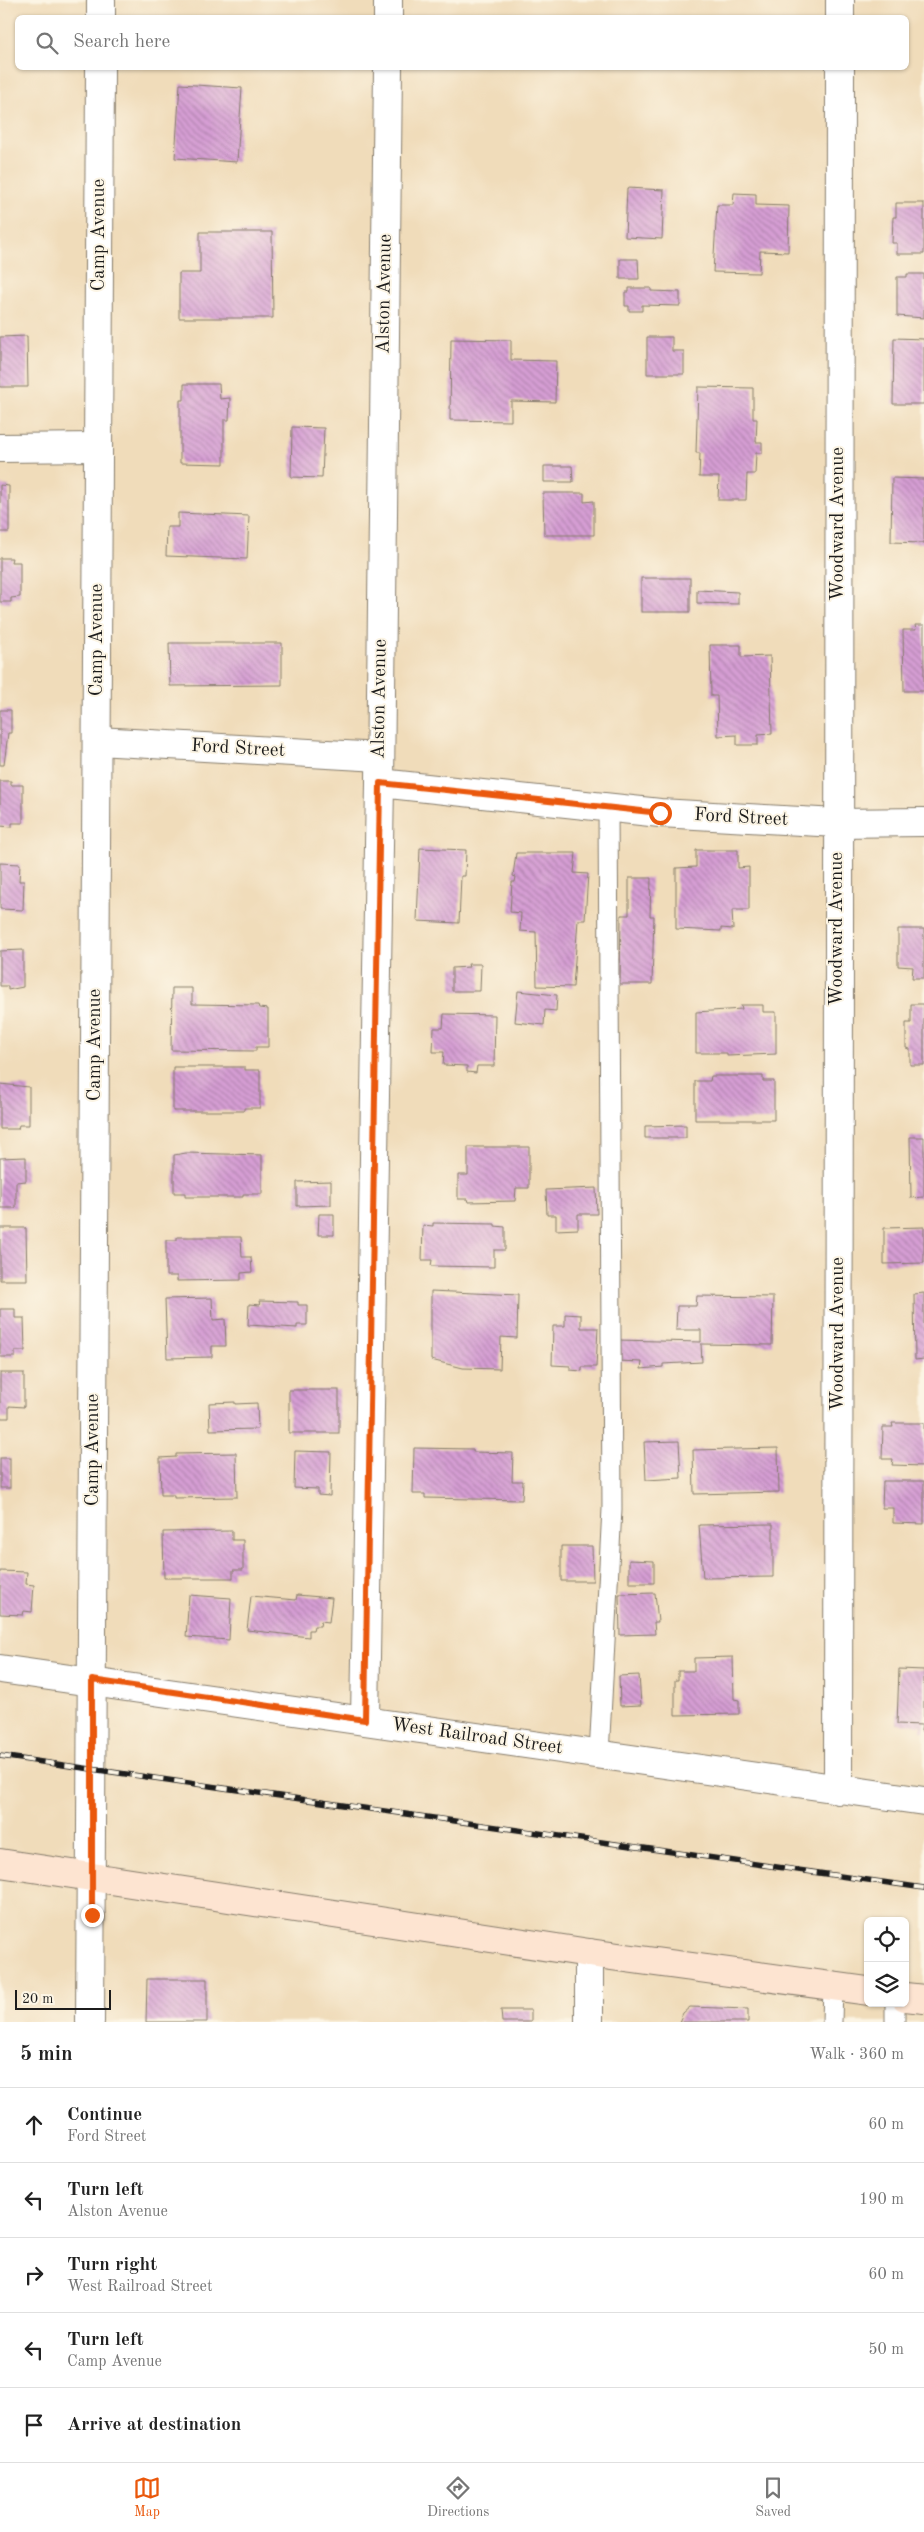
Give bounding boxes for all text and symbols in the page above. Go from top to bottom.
search box [15,15,909,70]
icon: search [33,29,61,57]
text: Search here [73,33,170,52]
street label: Camp Avenue [90,179,109,291]
street label: Alston Avenue [374,234,396,354]
street label: Woodward Avenue [829,447,848,601]
street label: Camp Avenue [88,584,107,696]
street label: Alston Avenue [369,639,391,759]
street label: Ford Street [190,737,286,761]
route start [649,802,672,825]
street label: Ford Street [693,806,789,830]
street label: Woodward Avenue [828,852,847,1006]
street label: Camp Avenue [86,989,105,1101]
street label: Woodward Avenue [829,1257,848,1411]
street label: Camp Avenue [84,1394,103,1506]
street label: West Railroad Street [390,1716,564,1758]
route end [81,1904,104,1927]
map controls [864,1917,909,2007]
button: locate [864,1917,909,1962]
button: layers [864,1962,909,2007]
scale bar [15,1987,111,2010]
text: 20 m [22,1992,53,2006]
text: 5 min [20,2044,73,2065]
text: Walk · 360 m [809,2047,904,2063]
text: Continue [67,2106,142,2125]
icon: ahead [20,2111,48,2139]
text: 60 m [868,2117,904,2133]
text: Ford Street [67,2129,146,2145]
text: Turn left [67,2181,144,2200]
icon: left [20,2186,48,2214]
text: 190 m [859,2192,904,2208]
text: Alston Avenue [67,2204,168,2220]
text: Turn right [67,2256,157,2275]
icon: right [20,2261,48,2289]
text: 60 m [868,2267,904,2283]
text: West Railroad Street [67,2279,213,2295]
text: Turn left [67,2331,144,2350]
icon: left [20,2336,48,2364]
text: 50 m [868,2342,904,2358]
text: Camp Avenue [67,2354,162,2370]
icon: arrive [20,2411,48,2439]
text: Arrive at destination [67,2416,241,2435]
tab: Map [133,2474,161,2521]
tab: Directions [427,2474,489,2521]
tab: Saved [755,2474,791,2521]

